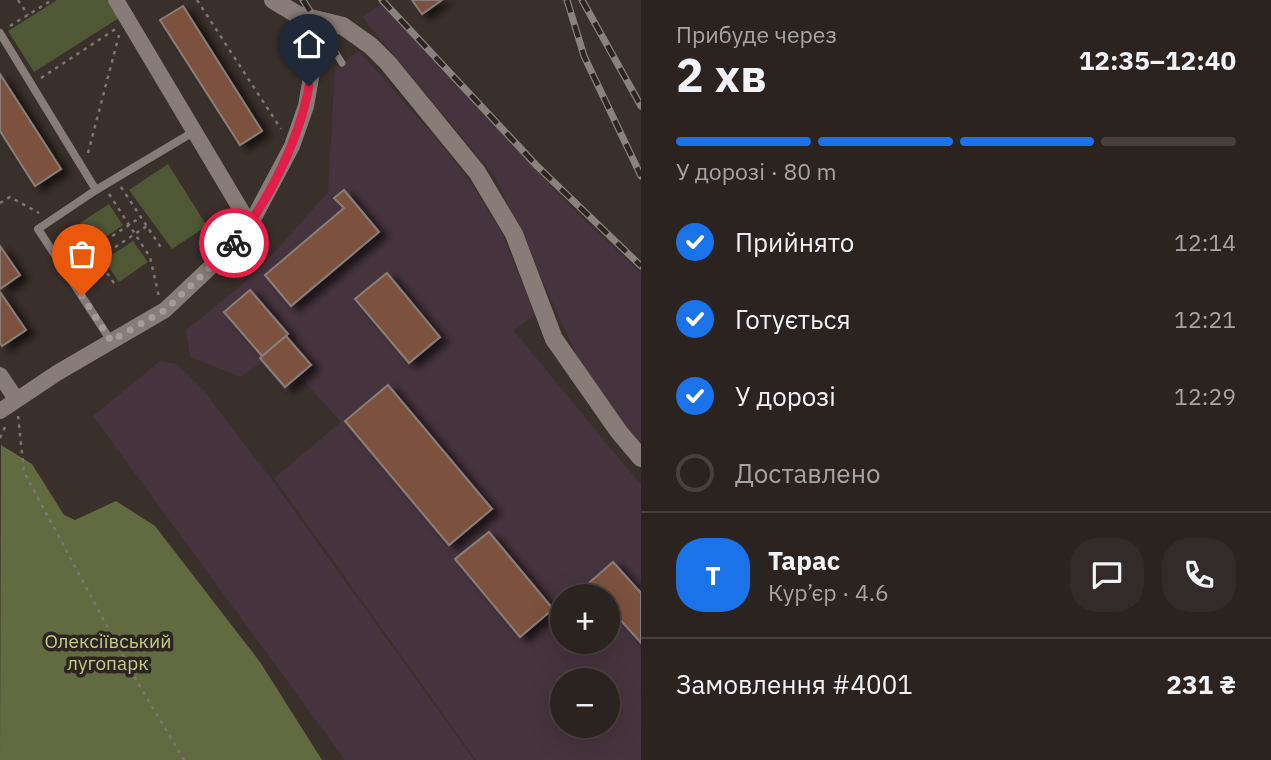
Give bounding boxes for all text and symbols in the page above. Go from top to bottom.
pin [279,14,339,86]
text: Прибуде через [676,19,837,49]
icon: home [290,25,328,63]
text: 12:35–12:40 [1079,43,1236,77]
text: 2 хв [676,45,767,105]
text: У дорозі · 80 m [676,156,837,186]
courier [199,208,269,278]
icon: check [676,223,714,261]
pin [52,224,112,296]
icon: bike [215,224,253,262]
text: Прийнято [735,225,854,259]
text: 12:14 [1174,227,1236,257]
icon: bag [63,235,101,273]
icon: check [676,300,714,338]
text: Готується [735,302,851,336]
text: 12:21 [1174,304,1236,334]
icon: check [676,377,714,415]
text: У дорозі [735,379,836,413]
text: 12:29 [1174,381,1236,411]
text: Доставлено [735,456,881,490]
button: chat [1070,538,1144,612]
button: phone [1162,538,1236,612]
text: Тарас [768,543,840,577]
text: Т [705,558,721,592]
text: Кур’єр · 4.6 [768,577,889,607]
map controls [550,584,620,738]
button: + [550,584,620,654]
park label: Олексіївський лугопарк [45,629,171,675]
text: Замовлення #4001 [676,667,913,701]
text: 231 ₴ [1166,667,1236,701]
button: − [550,668,620,738]

